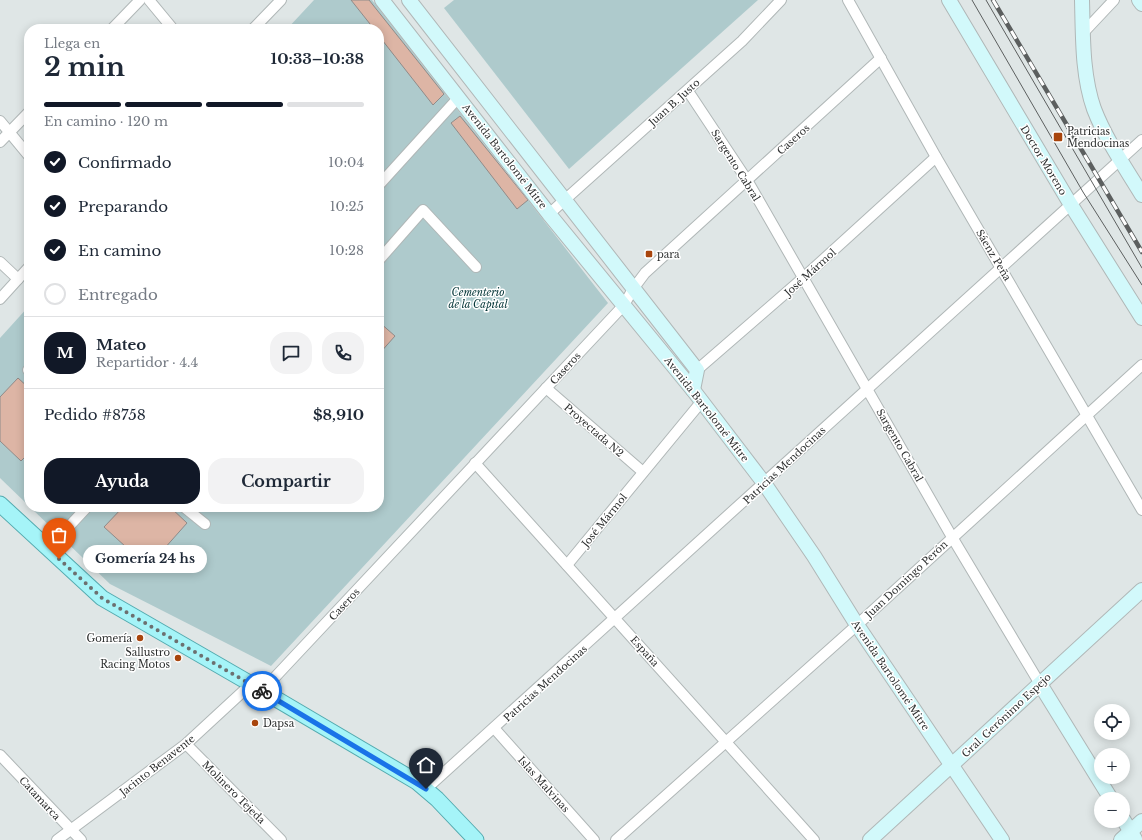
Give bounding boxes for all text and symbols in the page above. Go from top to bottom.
text: Llega en [44,35,100,52]
text: 10:33–10:38 [271,49,364,68]
text: 2 min [44,51,125,83]
street label: Juan B. Justo [645,76,703,130]
street label: Avenida Bartolomé Mitre [459,100,550,212]
text: En camino · 120 m [44,113,168,130]
street label: Caseros [774,121,813,157]
street label: Doctor Moreno [1018,123,1070,198]
place label: Patricias Mendocinas [1067,125,1130,150]
street label: Sargento Cabral [708,127,763,204]
marker: Patricias Mendocinas [1052,131,1064,143]
icon: check [44,151,66,173]
text: Confirmado [78,153,171,172]
text: 10:04 [328,154,364,171]
icon: check [44,195,66,217]
text: Preparando [78,197,168,216]
text: 10:25 [330,198,364,215]
street label: Sáenz Peña [973,227,1014,284]
icon: check [44,239,66,261]
text: En camino [78,241,161,260]
text: 10:28 [329,242,364,259]
street label: José Mármol [780,246,839,300]
place label: para [657,248,680,261]
marker: para [644,249,654,259]
text: Entregado [78,285,158,304]
park label: Cementerio de la Capital [448,286,508,311]
button: chat [270,332,312,374]
button: phone [322,332,364,374]
text: Mateo [96,335,146,354]
text: M [56,343,74,362]
street label: Caseros [547,349,584,387]
street label: Avenida Bartolomé Mitre [661,353,752,465]
text: Repartidor · 4.4 [96,354,198,371]
street label: Proyectada N2 [561,401,626,460]
text: Pedido #8758 [44,405,146,424]
text: $8,910 [313,405,364,424]
street label: Sargento Cabral [873,406,926,484]
street label: Patricias Mendocinas [740,423,829,507]
button: Ayuda [44,458,200,504]
button: Compartir [208,458,364,504]
street label: José Mármol [578,491,630,551]
pin [42,518,76,559]
icon: bag [48,524,70,546]
street label: Juan Domingo Perón [861,538,950,622]
callout: Gomería 24 hs [83,545,207,573]
text: Gomería 24 hs [95,550,195,567]
street label: Caseros [326,585,363,623]
street label: Avenida Bartolomé Mitre [848,617,932,733]
place label: Gomería [87,632,132,645]
marker: Gomería [135,633,145,643]
street label: España [628,633,662,670]
street label: Patricias Mendocinas [501,642,590,724]
place label: Sallustro Racing Motos [100,646,170,671]
marker: Sallustro Racing Motos [173,653,183,663]
street label: Gral. Gerónimo Espejo [959,670,1054,760]
courier [242,671,282,711]
icon: bike [251,680,273,702]
map controls [1094,704,1130,828]
button: locate [1094,704,1130,740]
place label: Dapsa [263,717,295,730]
marker: Dapsa [250,718,260,728]
street label: Jacinto Benavente [116,732,198,800]
pin [409,748,443,789]
button: + [1094,748,1130,784]
icon: home [415,754,437,776]
street label: Islas Malvinas [515,754,573,815]
street label: Molinero Tejeda [199,758,268,827]
street label: Catamarca [16,774,63,823]
button: − [1094,792,1130,828]

